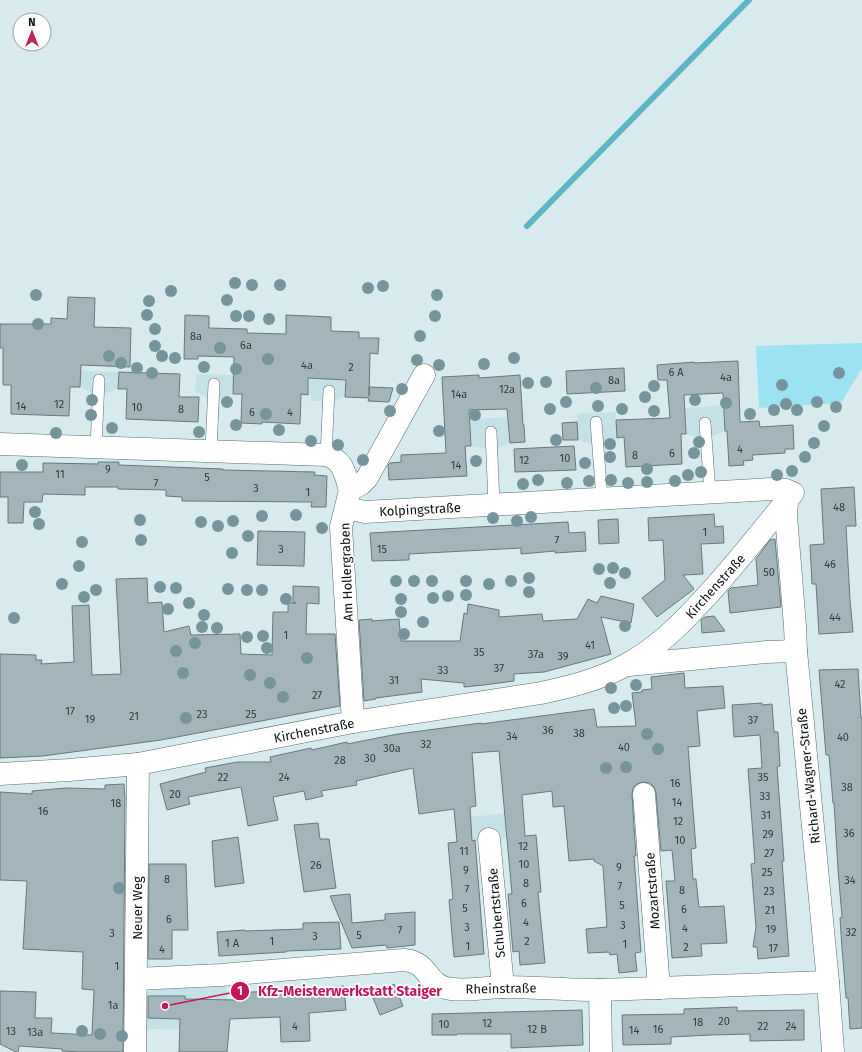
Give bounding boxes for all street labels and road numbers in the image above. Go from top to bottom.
street label: Kolpingstraße [379,500,461,519]
street label: Am Hollergraben [337,522,356,622]
street label: Kirchenstraße [682,551,748,622]
street label: Richard-Wagner-Straße [794,707,823,845]
street label: Kirchenstraße [273,715,356,746]
street label: Mozartstraße [642,852,663,930]
street label: Schubertstraße [485,867,508,959]
street label: Neuer Weg [130,876,145,940]
street label: Rheinstraße [465,980,537,997]

